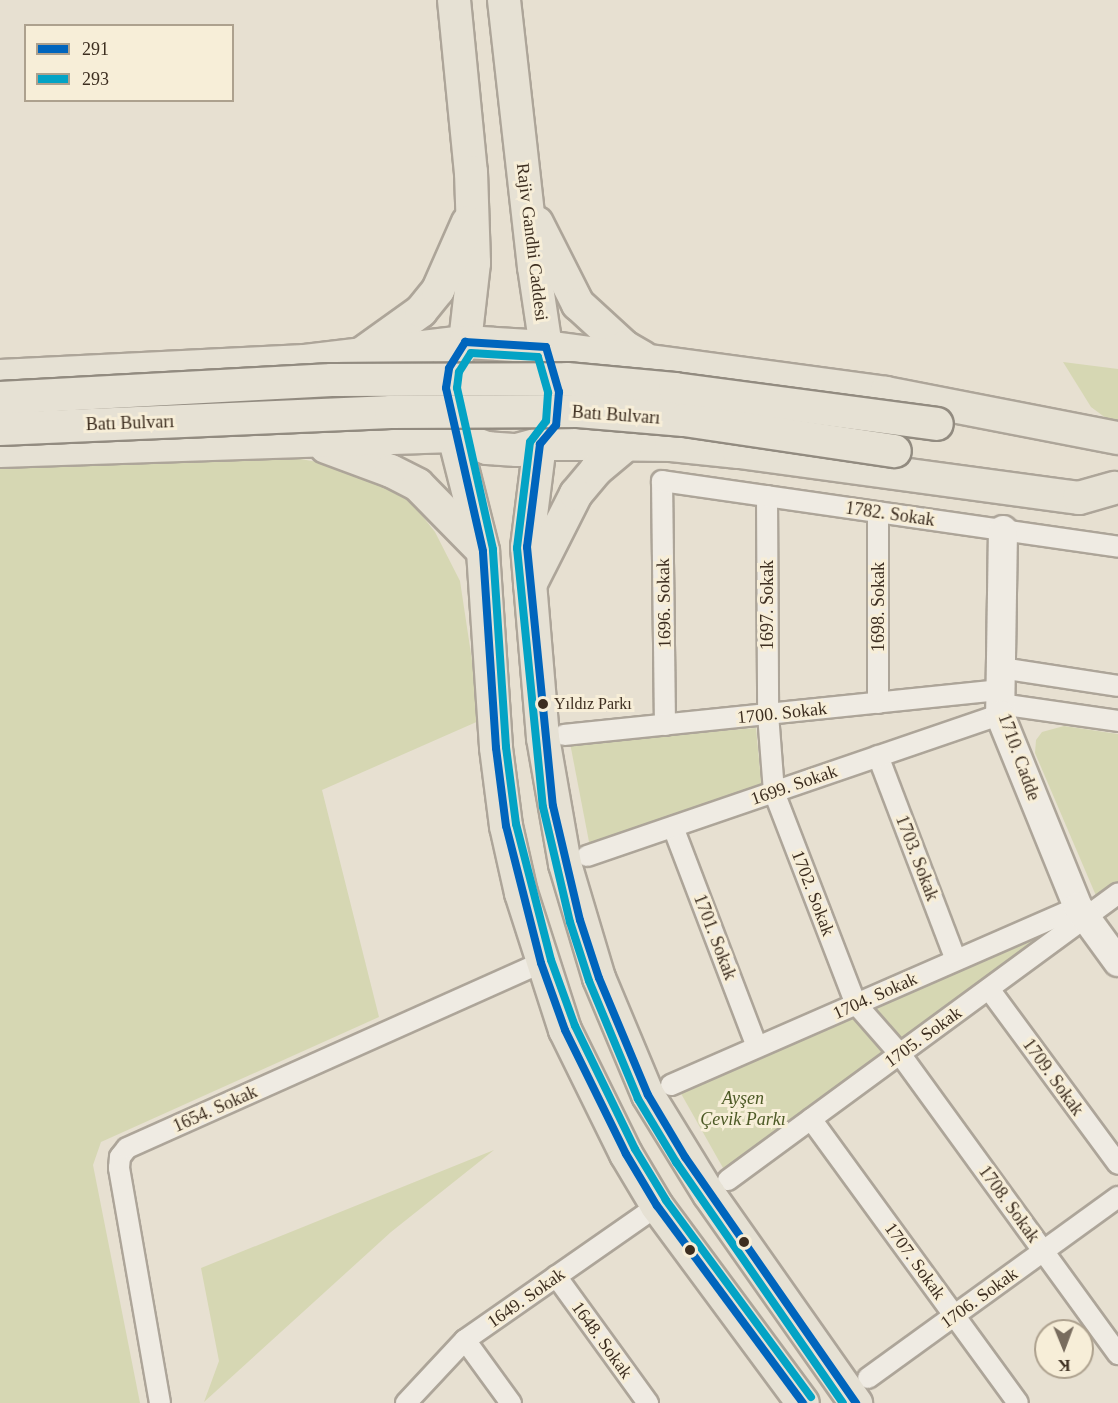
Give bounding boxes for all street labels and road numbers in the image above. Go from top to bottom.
street label: Rajiv Gandhi Caddesi [512,162,552,322]
street label: Batı Bulvarı [571,401,661,429]
street label: Batı Bulvarı [85,411,175,435]
street label: 1782. Sokak [844,497,936,531]
street label: 1696. Sokak [652,558,676,648]
street label: 1697. Sokak [756,560,778,650]
street label: 1698. Sokak [867,562,889,652]
street label: 1700. Sokak [736,698,828,728]
street label: 1710. Cadde [993,711,1045,803]
street label: 1699. Sokak [748,760,840,810]
street label: 1703. Sokak [891,812,943,904]
street label: 1702. Sokak [787,847,839,939]
street label: 1701. Sokak [689,891,741,983]
street label: 1704. Sokak [829,968,921,1024]
street label: 1705. Sokak [880,1002,966,1072]
street label: 1709. Sokak [1018,1034,1088,1120]
street label: 1654. Sokak [169,1081,261,1137]
street label: 1708. Sokak [974,1161,1044,1247]
street label: 1707. Sokak [880,1218,950,1304]
street label: 1649. Sokak [483,1263,569,1333]
street label: 1706. Sokak [936,1263,1022,1333]
street label: 1648. Sokak [567,1297,637,1383]

